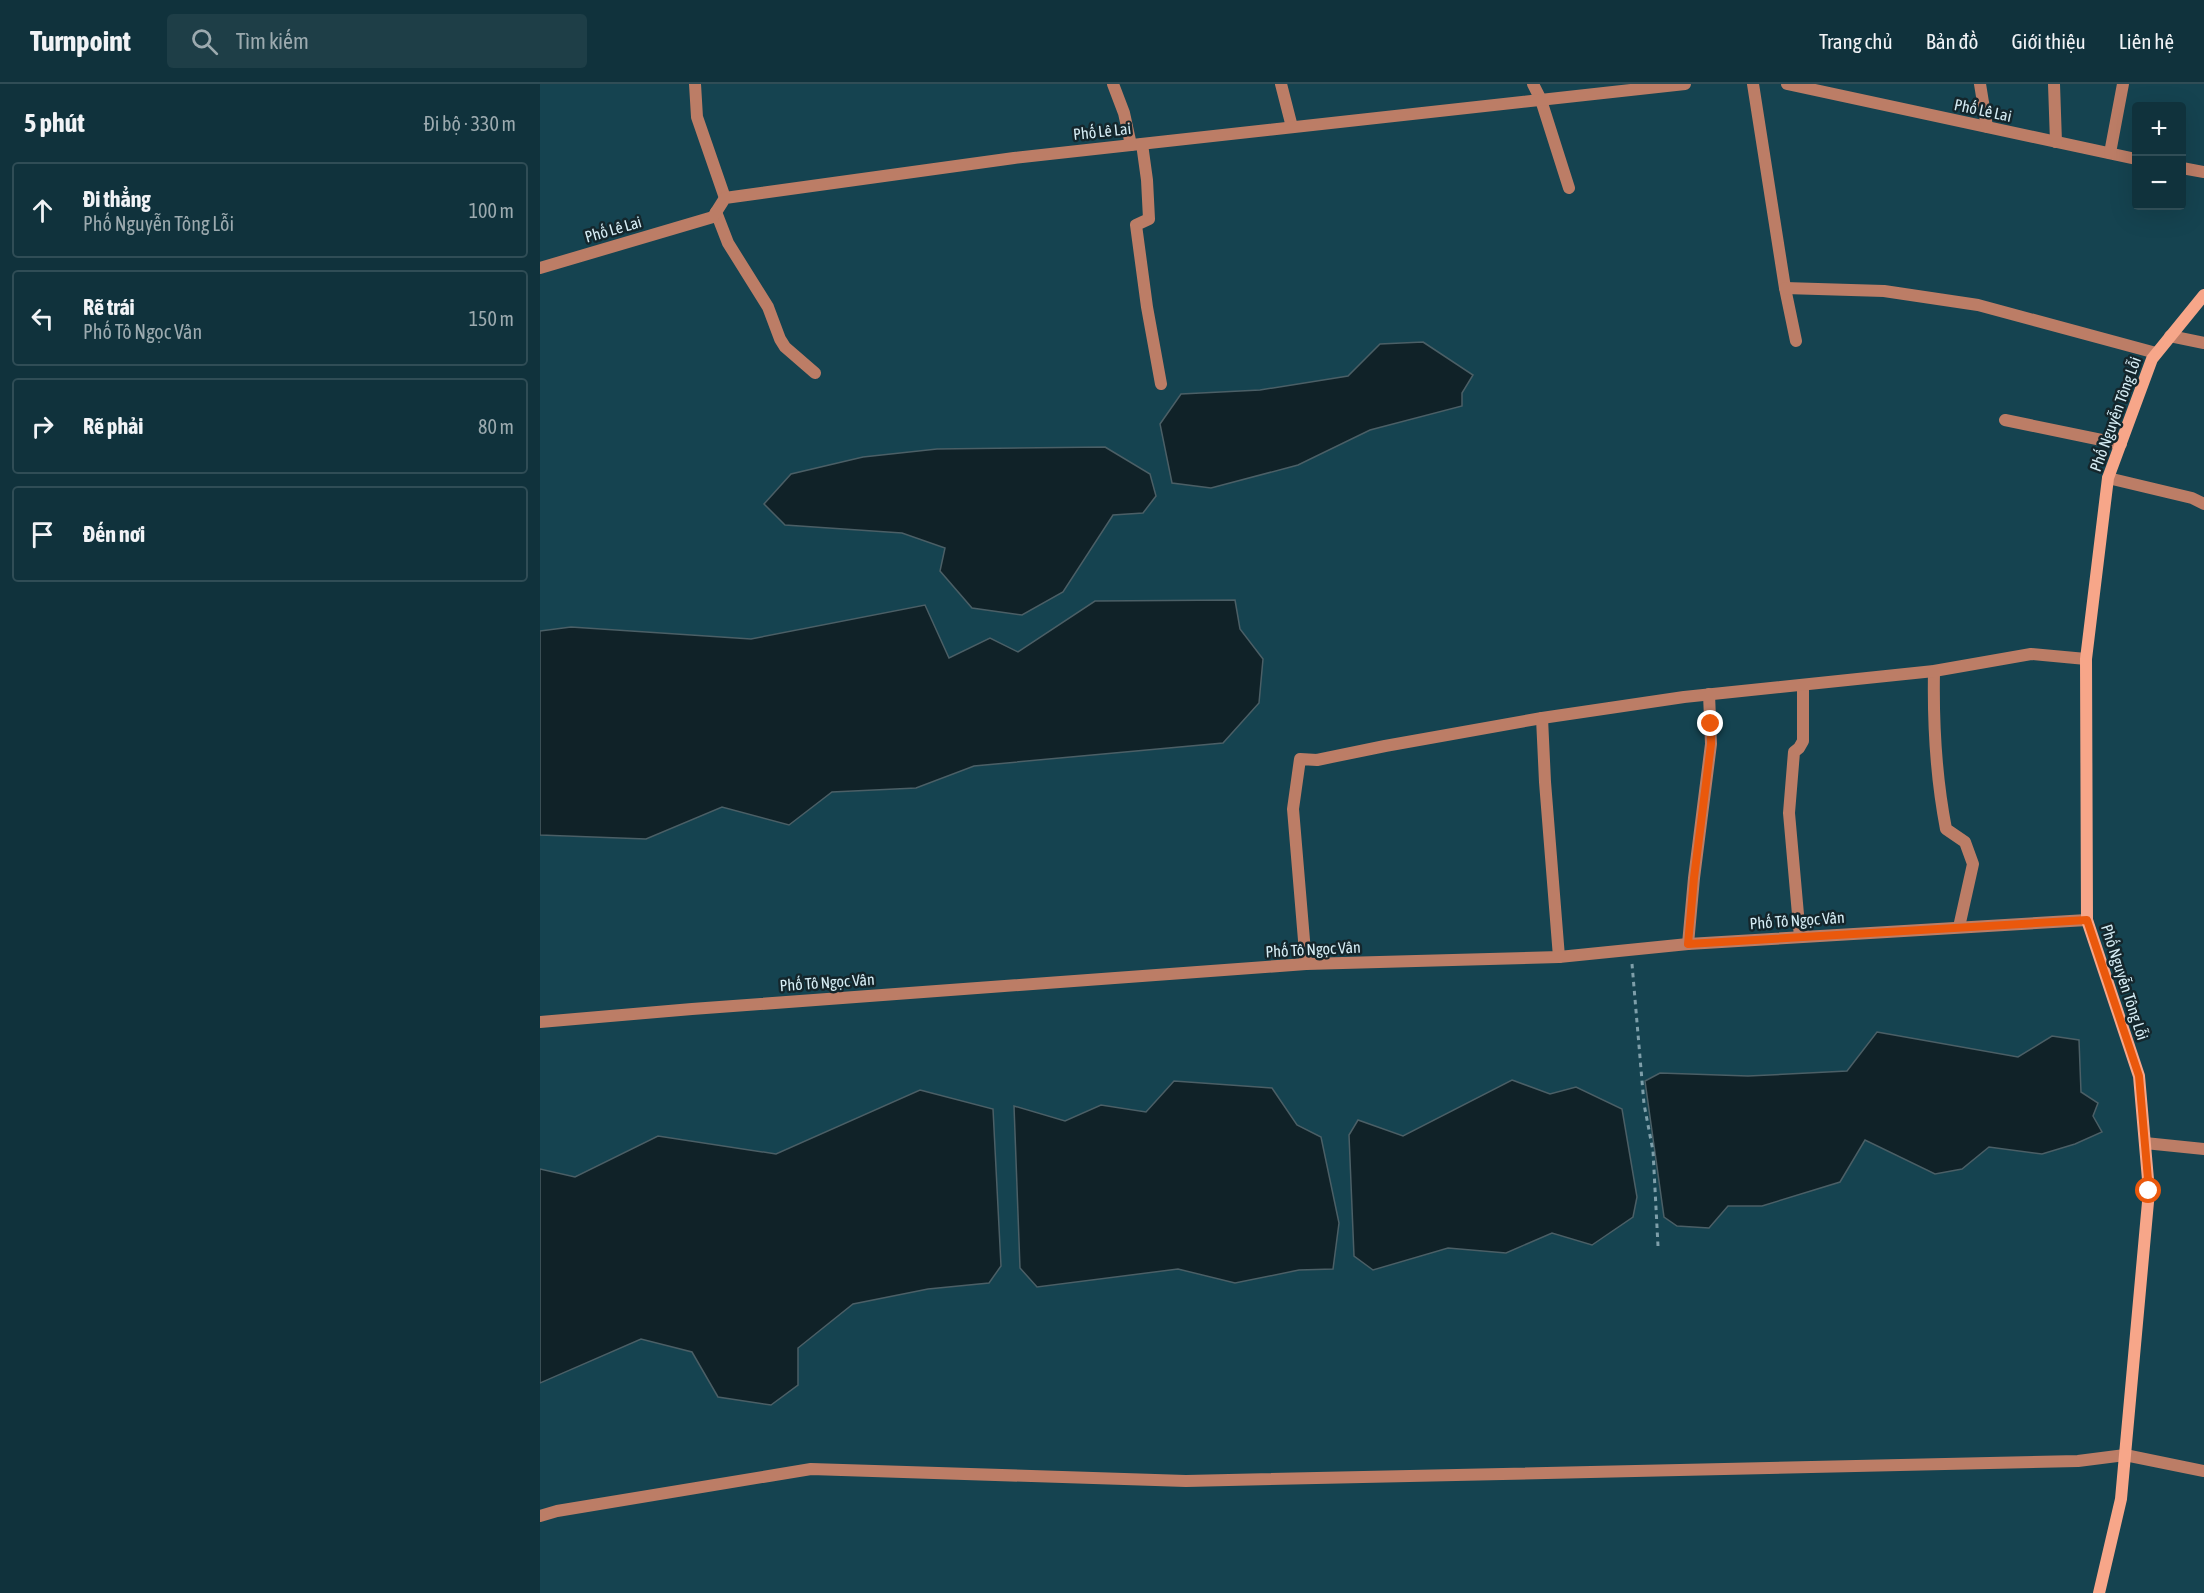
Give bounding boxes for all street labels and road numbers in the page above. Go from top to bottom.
street label: Phố Lê Lai [1953,94,2014,125]
street label: Phố Lê Lai [1072,118,1132,143]
street label: Phố Lê Lai [582,211,643,246]
street label: Phố Nguyễn Tông Lỗi [2085,354,2145,474]
street label: Phố Tô Ngọc Vân [1749,907,1845,933]
street label: Phố Nguyễn Tông Lỗi [2097,921,2153,1043]
street label: Phố Tô Ngọc Vân [1265,937,1361,961]
street label: Phố Tô Ngọc Vân [779,969,875,995]

